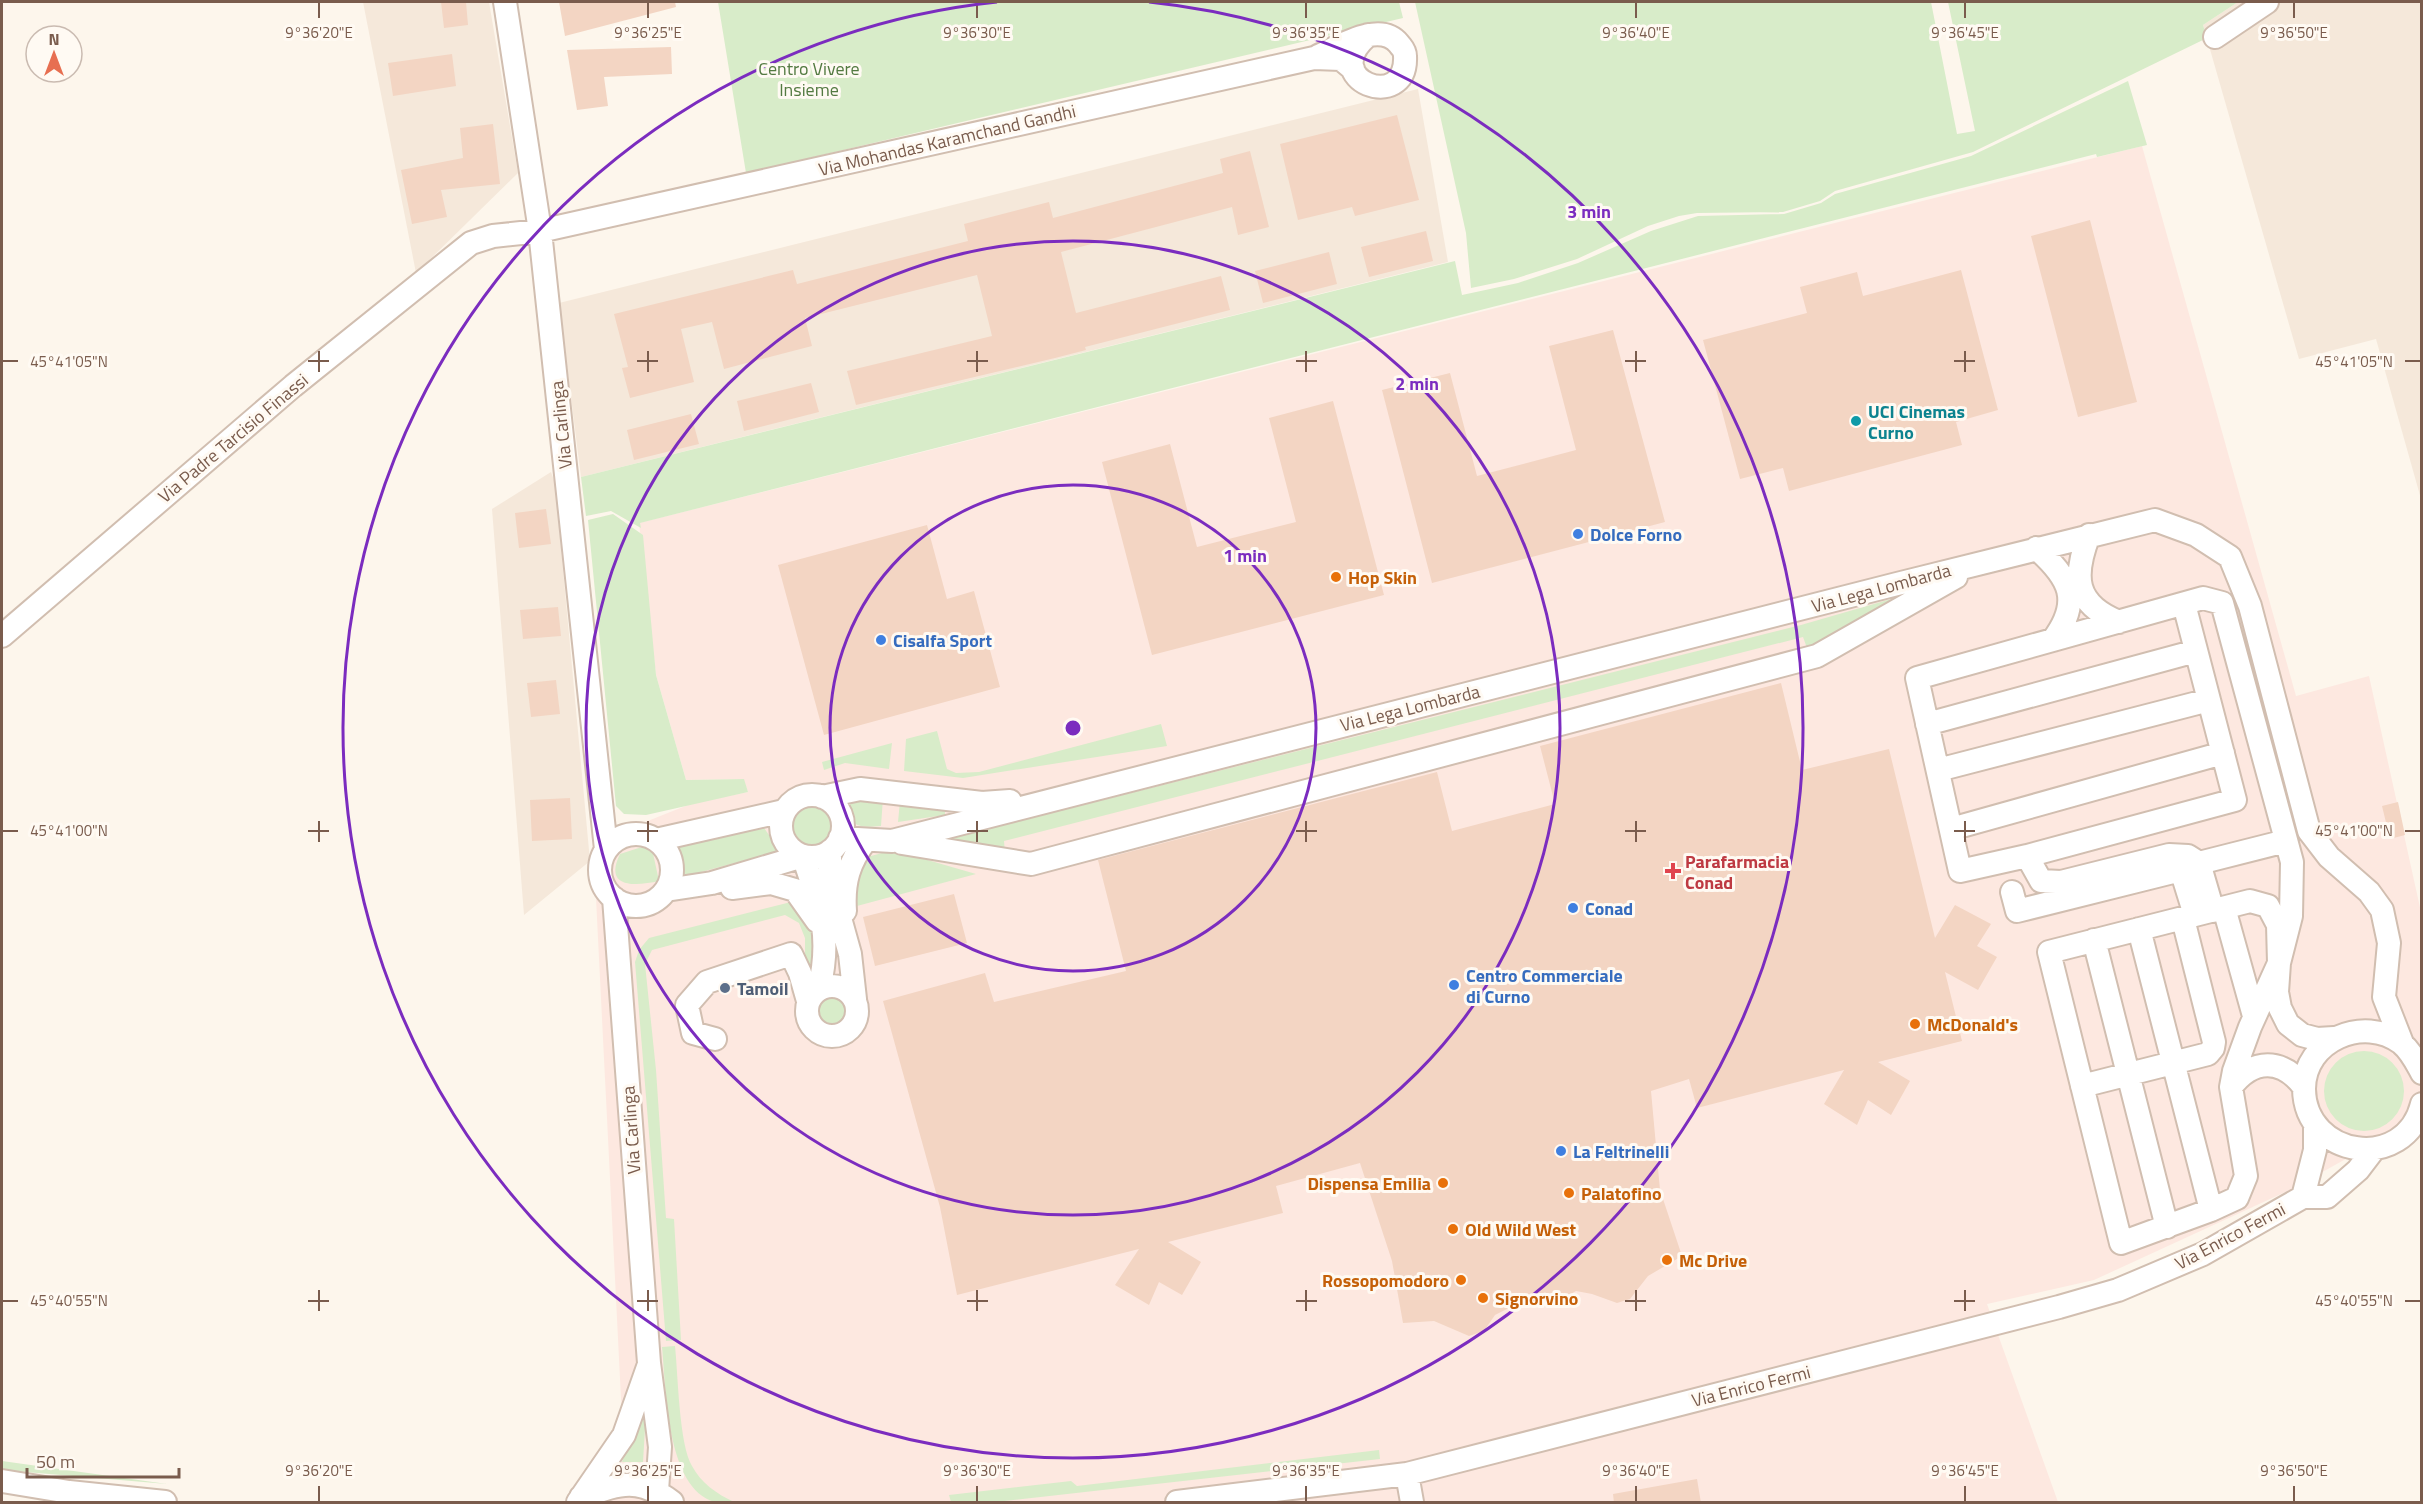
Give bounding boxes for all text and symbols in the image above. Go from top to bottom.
text: 9°36'20"E [285,21,353,44]
text: 9°36'25"E [614,21,682,44]
text: 9°36'30"E [943,21,1011,44]
text: 9°36'35"E [1272,21,1340,44]
text: 9°36'40"E [1602,21,1670,44]
text: 9°36'45"E [1931,21,1999,44]
text: 9°36'50"E [2260,21,2328,44]
north arrow [24,24,84,84]
text: N [48,27,60,51]
park label: Centro Vivere Insieme [758,55,860,103]
street label: Via Mohandas Karamchand Gandhi [816,97,1078,183]
text: 3 min [1567,198,1611,225]
text: 45°41'05"N [30,350,108,373]
text: 45°41'05"N [2315,350,2393,373]
street label: Via Padre Tarcisio Finassi [152,367,314,509]
text: 2 min [1395,370,1439,397]
street label: Via Carlinga [543,380,579,470]
place label: UCI Cinemas Curno [1868,398,1965,446]
marker: UCI Cinemas Curno [1849,414,1863,428]
place label: Dolce Forno [1590,521,1682,548]
marker: Dolce Forno [1571,527,1585,541]
text: 1 min [1223,542,1267,569]
street label: Via Lega Lombarda [1808,556,1954,620]
place label: Hop Skin [1348,564,1417,591]
marker: Hop Skin [1329,570,1343,584]
place label: Cisalfa Sport [893,627,992,654]
marker: Cisalfa Sport [874,633,888,647]
street label: Via Lega Lombarda [1337,678,1483,738]
centre of rings [1063,718,1083,738]
text: 45°41'00"N [30,819,108,842]
text: 45°41'00"N [2315,819,2393,842]
place label: Parafarmacia Conad [1685,848,1789,896]
marker: Parafarmacia Conad [1666,864,1680,878]
place label: Conad [1585,895,1633,922]
marker: Conad [1566,901,1580,915]
place label: Centro Commerciale di Curno [1466,962,1623,1010]
place label: Tamoil [737,975,789,1002]
marker: Centro Commerciale di Curno [1447,978,1461,992]
marker: Tamoil [718,981,732,995]
place label: McDonald's [1927,1011,2018,1038]
marker: McDonald's [1908,1017,1922,1031]
street label: Via Carlinga [614,1085,648,1175]
place label: La Feltrinelli [1573,1138,1669,1165]
marker: La Feltrinelli [1554,1144,1568,1158]
place label: Dispensa Emilia [1307,1170,1431,1197]
marker: Dispensa Emilia [1436,1176,1450,1190]
place label: Palatofino [1581,1180,1662,1207]
marker: Palatofino [1562,1186,1576,1200]
street label: Via Enrico Fermi [2170,1195,2290,1277]
place label: Old Wild West [1465,1216,1577,1243]
marker: Old Wild West [1446,1222,1460,1236]
place label: Mc Drive [1679,1247,1747,1274]
marker: Mc Drive [1660,1253,1674,1267]
place label: Rossopomodoro [1322,1267,1449,1294]
marker: Rossopomodoro [1454,1273,1468,1287]
place label: Signorvino [1495,1285,1578,1312]
text: 45°40'55"N [30,1289,108,1312]
text: 45°40'55"N [2315,1289,2393,1312]
marker: Signorvino [1476,1291,1490,1305]
street label: Via Enrico Fermi [1689,1358,1813,1414]
scale bar [27,1441,178,1479]
text: 50 m [36,1448,75,1475]
text: 9°36'20"E [285,1459,353,1482]
text: 9°36'25"E [614,1459,682,1482]
text: 9°36'30"E [943,1459,1011,1482]
text: 9°36'35"E [1272,1459,1340,1482]
text: 9°36'40"E [1602,1459,1670,1482]
text: 9°36'45"E [1931,1459,1999,1482]
text: 9°36'50"E [2260,1459,2328,1482]

